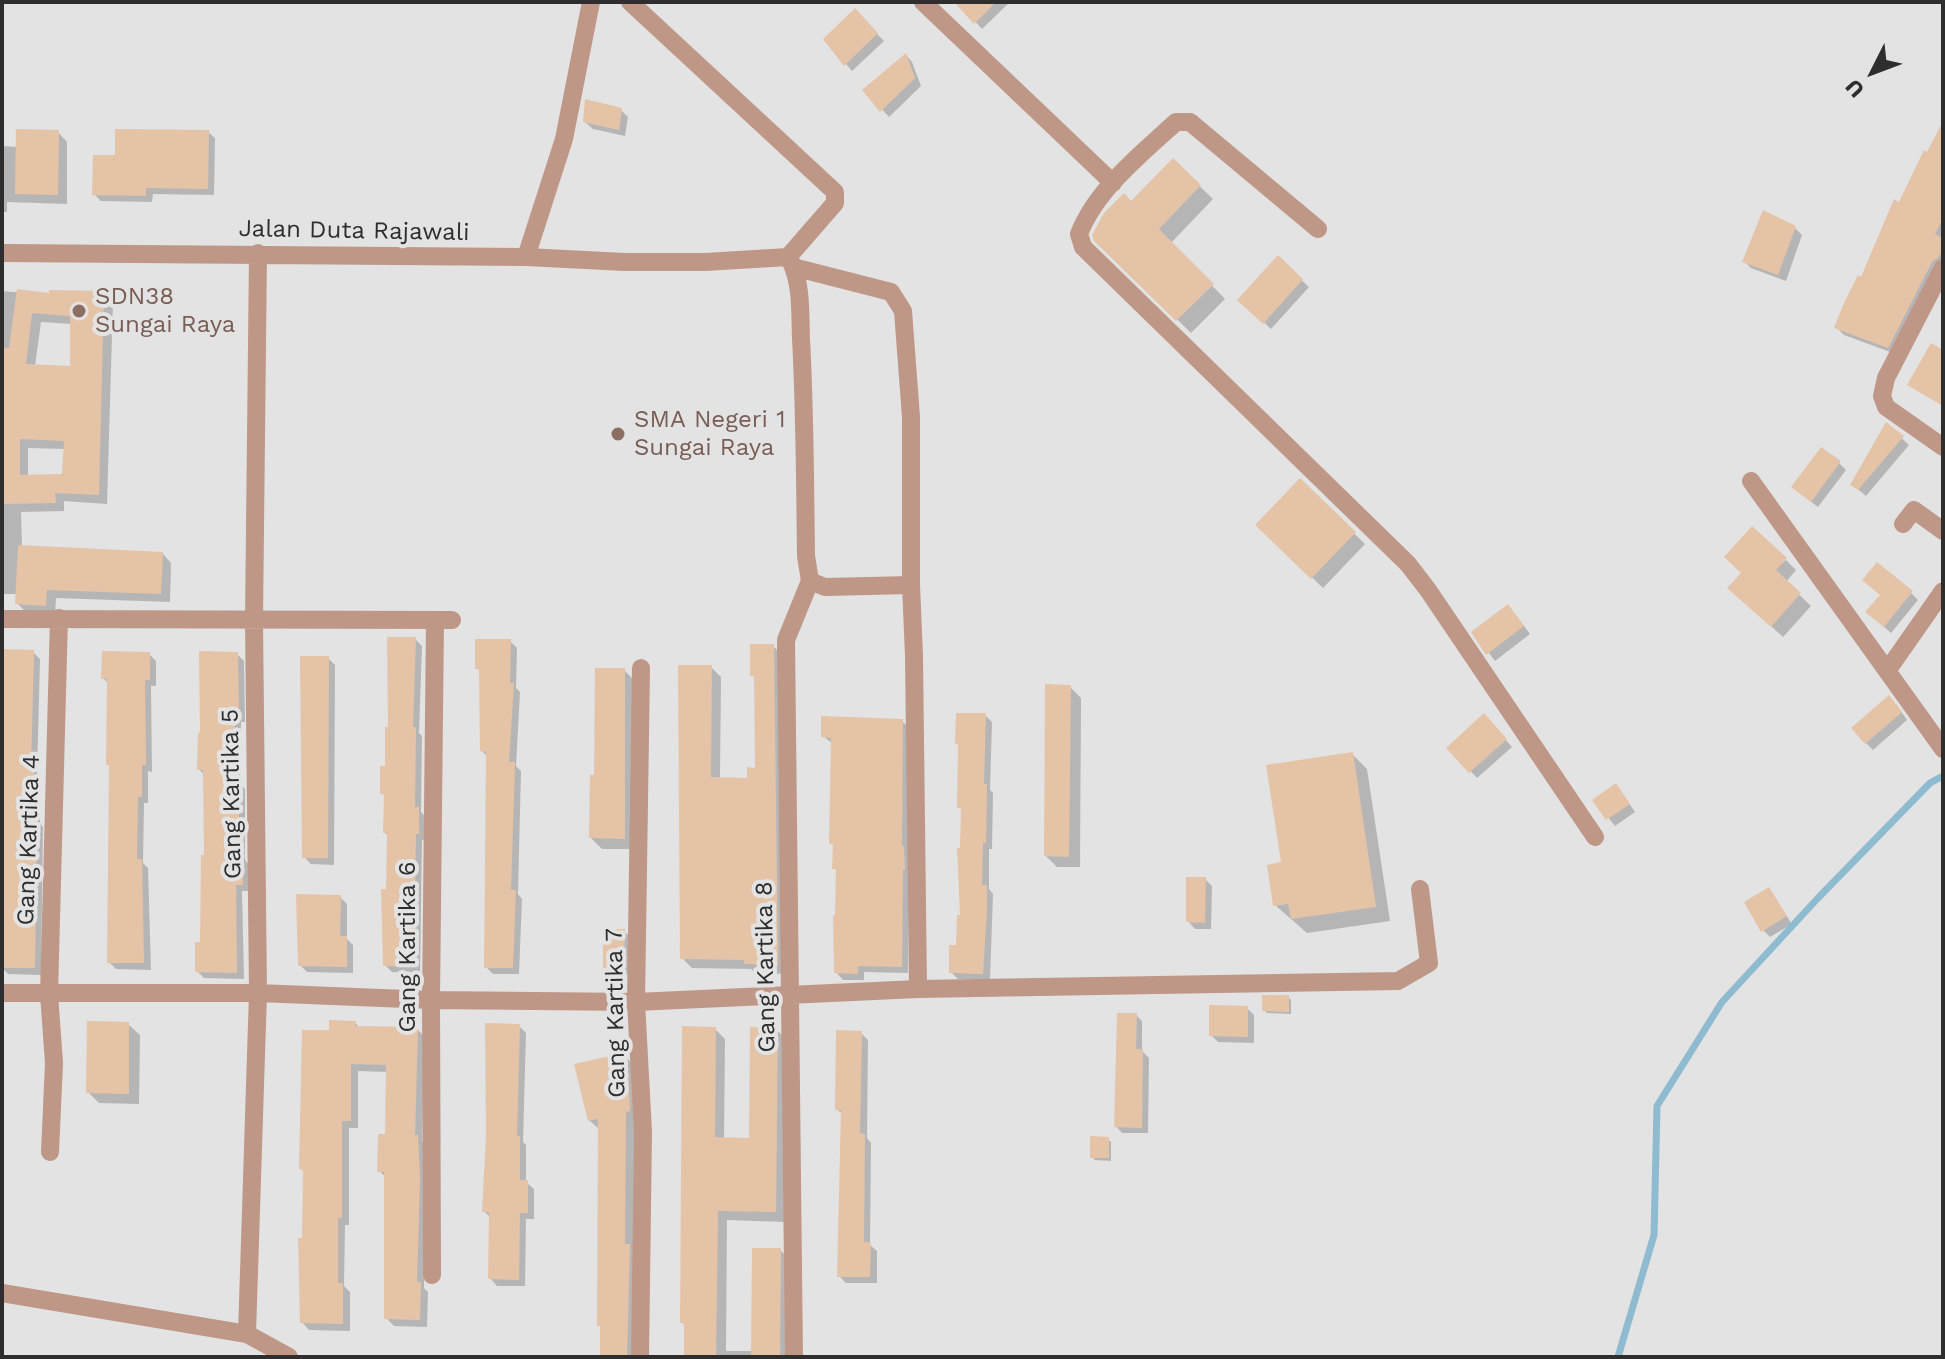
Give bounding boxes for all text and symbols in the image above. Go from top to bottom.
north arrow [1833,32,1913,112]
text: U [1840,74,1869,103]
street label: Jalan Duta Rajawali [238,215,470,247]
place label: SDN38 Sungai Raya [95,283,235,339]
marker: SDN38 Sungai Raya [70,302,88,320]
place label: SMA Negeri 1 Sungai Raya [634,406,786,462]
marker: SMA Negeri 1 Sungai Raya [609,425,627,443]
street label: Gang Kartika 5 [216,709,248,879]
street label: Gang Kartika 4 [12,754,46,926]
street label: Gang Kartika 6 [394,862,422,1032]
street label: Gang Kartika 8 [750,881,782,1053]
street label: Gang Kartika 7 [600,928,632,1098]

